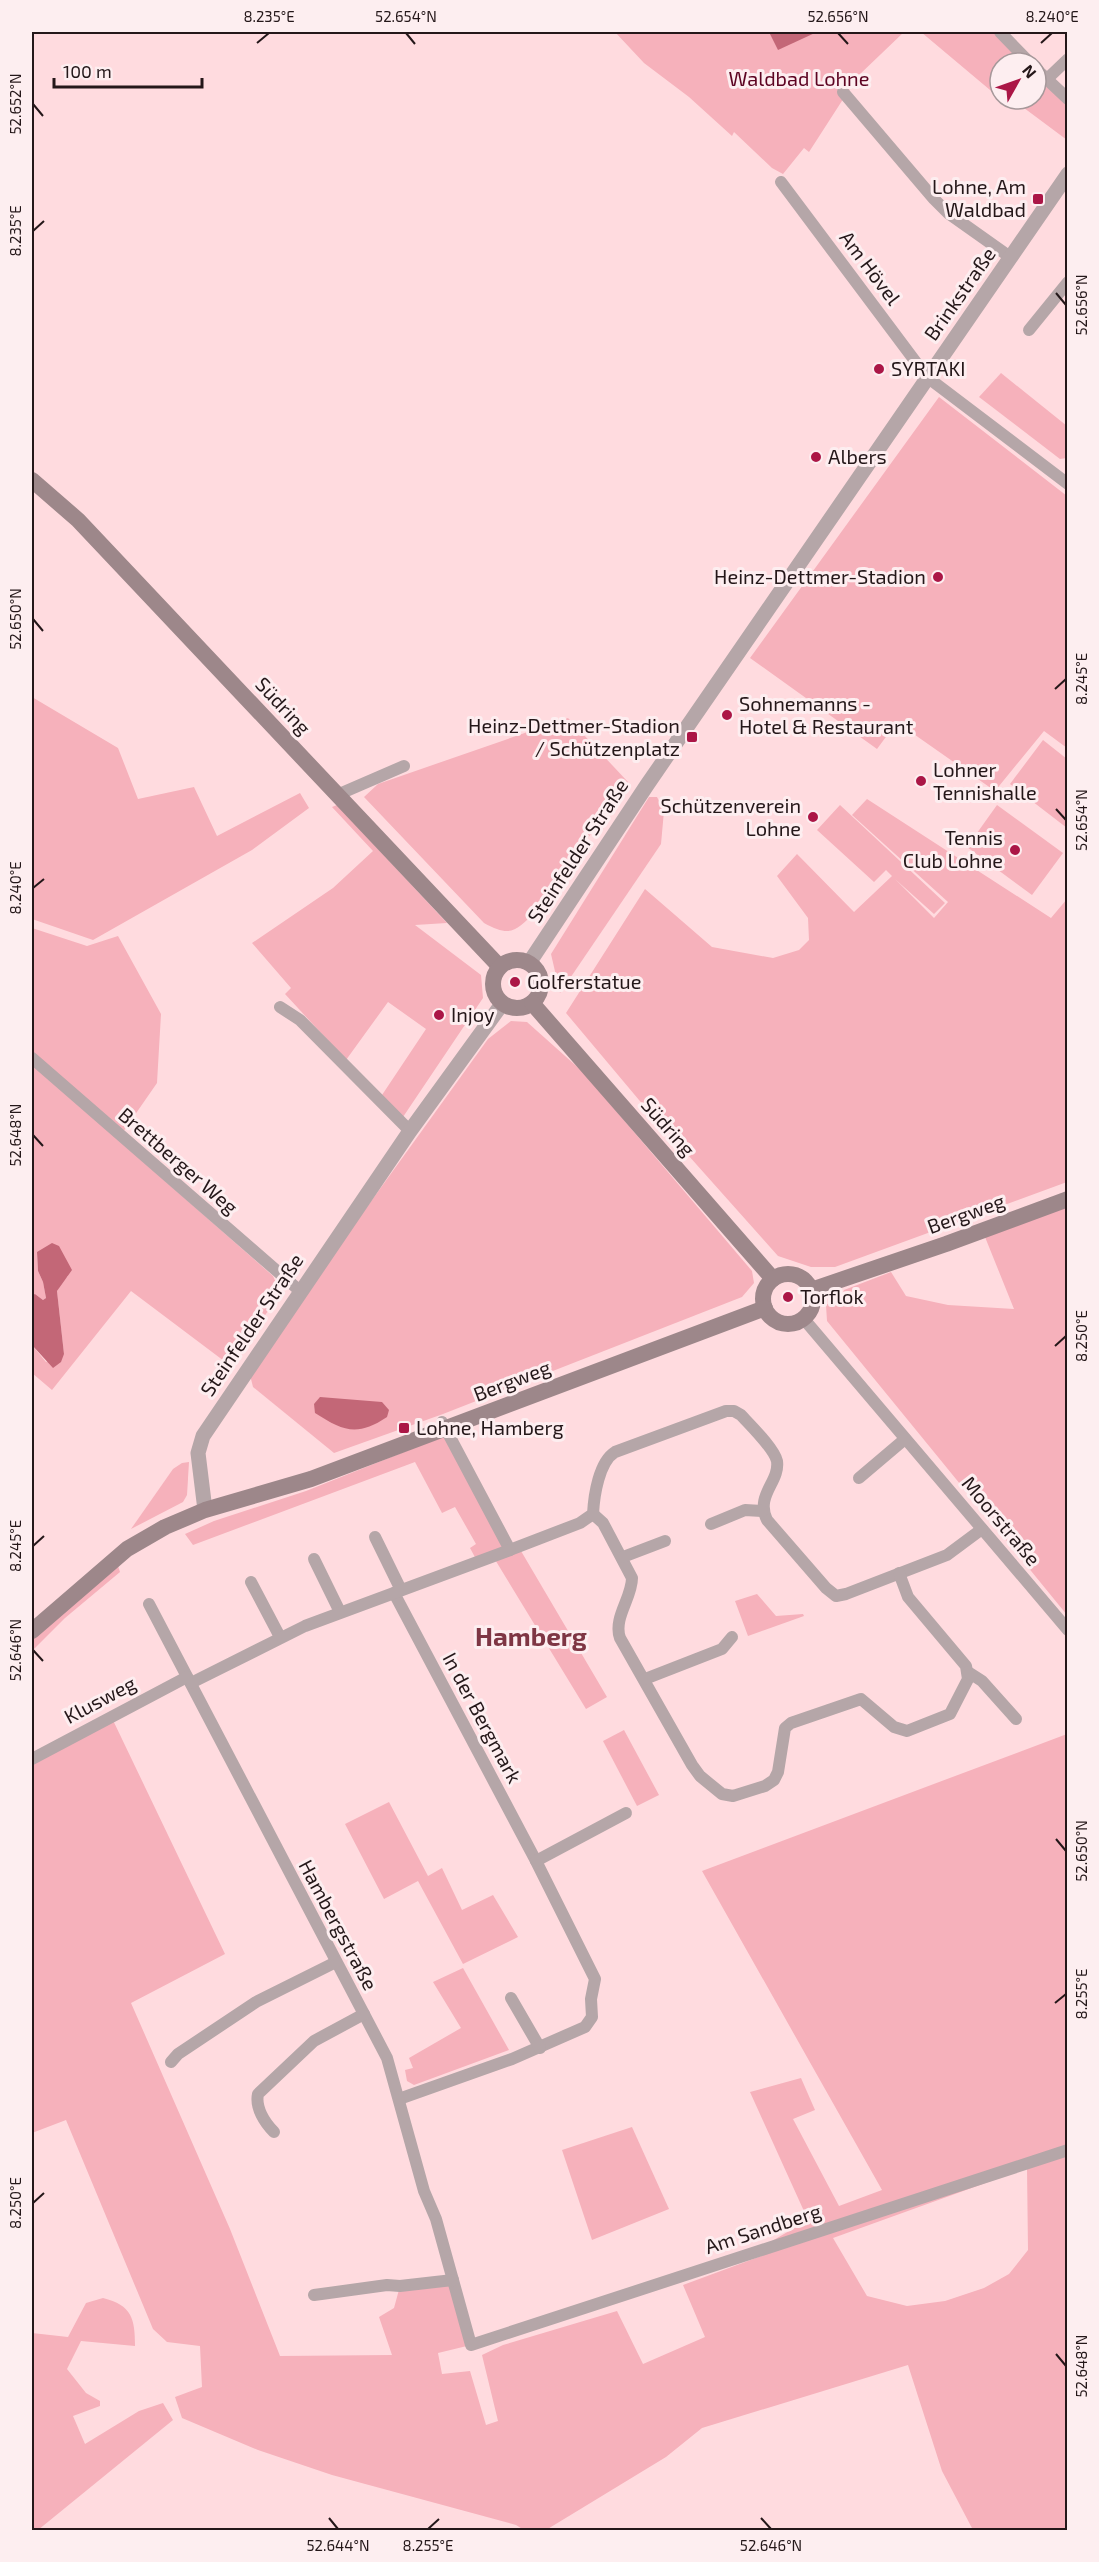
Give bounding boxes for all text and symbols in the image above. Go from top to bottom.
text: 8.235°E [243,7,295,25]
text: 52.654°N [375,7,437,25]
text: 52.656°N [807,7,869,25]
text: 8.240°E [1025,7,1079,25]
scale bar [54,51,202,89]
north arrow [988,51,1048,111]
text: 100 m [63,60,112,82]
text: N [1019,61,1041,82]
park label: Waldbad Lohne [729,66,869,90]
text: 52.652°N [6,74,24,134]
place label: Lohne, Am Waldbad [932,174,1026,221]
marker: Lohne, Am Waldbad [1031,192,1045,206]
text: 8.235°E [6,205,24,257]
street label: Am Hövel [835,226,906,309]
street label: Brinkstraße [918,242,1000,345]
text: 52.656°N [1072,274,1090,336]
place label: SYRTAKI [891,356,966,380]
marker: SYRTAKI [872,362,886,376]
place label: Albers [828,444,887,468]
marker: Albers [809,450,823,464]
place label: Heinz-Dettmer-Stadion [714,564,926,588]
marker: Heinz-Dettmer-Stadion [931,570,945,584]
text: 52.650°N [6,588,24,650]
text: 8.245°E [1072,653,1090,705]
street label: Südring [251,672,316,739]
place label: Sohnemanns - Hotel & Restaurant [739,691,914,738]
marker: Sohnemanns - Hotel & Restaurant [720,708,734,722]
place label: Heinz-Dettmer-Stadion / Schützenplatz [468,713,680,760]
marker: Heinz-Dettmer-Stadion / Schützenplatz [685,730,699,744]
place label: Lohner Tennishalle [933,757,1037,804]
street label: Steinfelder Straße [522,774,633,927]
marker: Lohner Tennishalle [914,774,928,788]
text: 52.654°N [1072,789,1090,851]
place label: Schützenverein Lohne [661,793,801,840]
marker: Schützenverein Lohne [806,810,820,824]
place label: Tennis Club Lohne [903,825,1003,872]
marker: Tennis Club Lohne [1008,843,1022,857]
text: 8.240°E [6,861,24,915]
place label: Golferstatue [527,969,642,993]
marker: Golferstatue [508,975,522,989]
place label: Injoy [451,1002,495,1026]
marker: Injoy [432,1008,446,1022]
street label: Südring [637,1092,701,1161]
street label: Brettberger Weg [114,1102,243,1219]
text: 52.648°N [6,1104,24,1166]
street label: Bergweg [924,1188,1008,1238]
street label: Steinfelder Straße [195,1249,308,1400]
place label: Torflok [800,1284,864,1308]
marker: Torflok [781,1290,795,1304]
text: 8.250°E [1072,1310,1090,1362]
street label: Bergweg [470,1354,554,1406]
place label: Lohne, Hamberg [416,1415,564,1439]
marker: Lohne, Hamberg [397,1421,411,1435]
street label: Moorstraße [957,1471,1046,1570]
text: 8.245°E [6,1520,24,1572]
text: 52.646°N [6,1619,24,1681]
district label: Hamberg [475,1620,587,1651]
street label: In der Bergmark [438,1648,527,1787]
street label: Klusweg [60,1670,139,1728]
text: 52.650°N [1072,1820,1090,1882]
street label: Hambergstraße [294,1855,383,1994]
text: 8.255°E [1072,1969,1090,2019]
text: 8.250°E [6,2177,24,2229]
street label: Am Sandberg [701,2198,824,2258]
text: 52.648°N [1072,2335,1090,2397]
text: 52.644°N [307,2536,369,2554]
text: 8.255°E [403,2536,453,2554]
text: 52.646°N [740,2536,802,2554]

